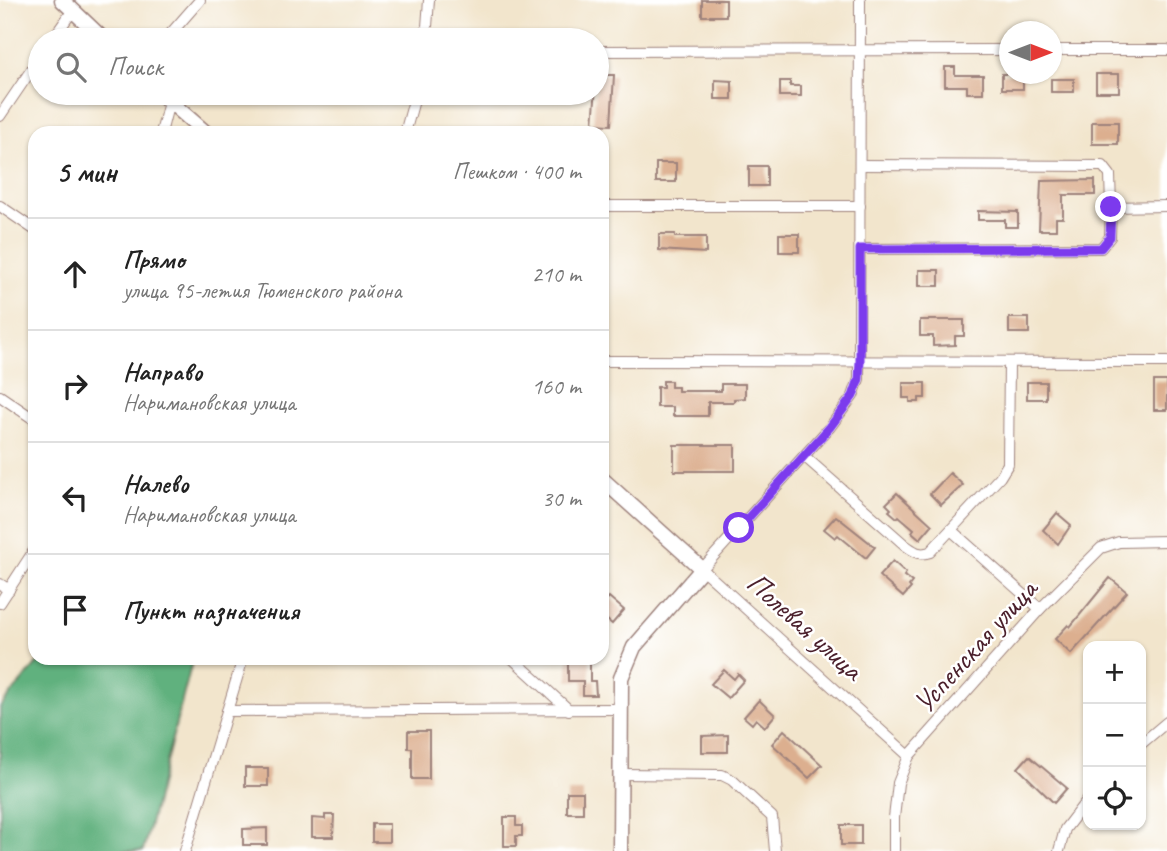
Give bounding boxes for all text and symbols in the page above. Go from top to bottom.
north arrow [999,21,1062,84]
search box [28,28,609,105]
icon: search [52,48,90,86]
text: Поиск [108,50,163,83]
text: 5 мин [56,153,117,191]
text: Пешком · 400 m [453,157,581,186]
route end [1095,191,1126,222]
text: Прямо [123,243,185,276]
icon: ahead [56,255,94,293]
text: 210 m [532,260,581,289]
text: улица 95-летия Тюменского района [123,276,401,305]
text: Направо [123,355,202,388]
icon: right [56,367,94,405]
text: 160 m [532,372,581,401]
text: Наримановская улица [123,388,295,417]
text: Налево [123,467,189,500]
icon: left [56,479,94,517]
text: 30 m [542,484,581,513]
text: Наримановская улица [123,500,295,529]
route start [723,512,754,543]
street label: Полевая улица [739,564,873,689]
street label: Успенская улица [905,569,1047,721]
icon: arrive [56,591,94,629]
text: Пункт назначения [123,594,299,627]
map controls [1083,641,1146,830]
button: + [1083,641,1146,704]
button: − [1083,704,1146,767]
button: locate [1083,767,1146,830]

